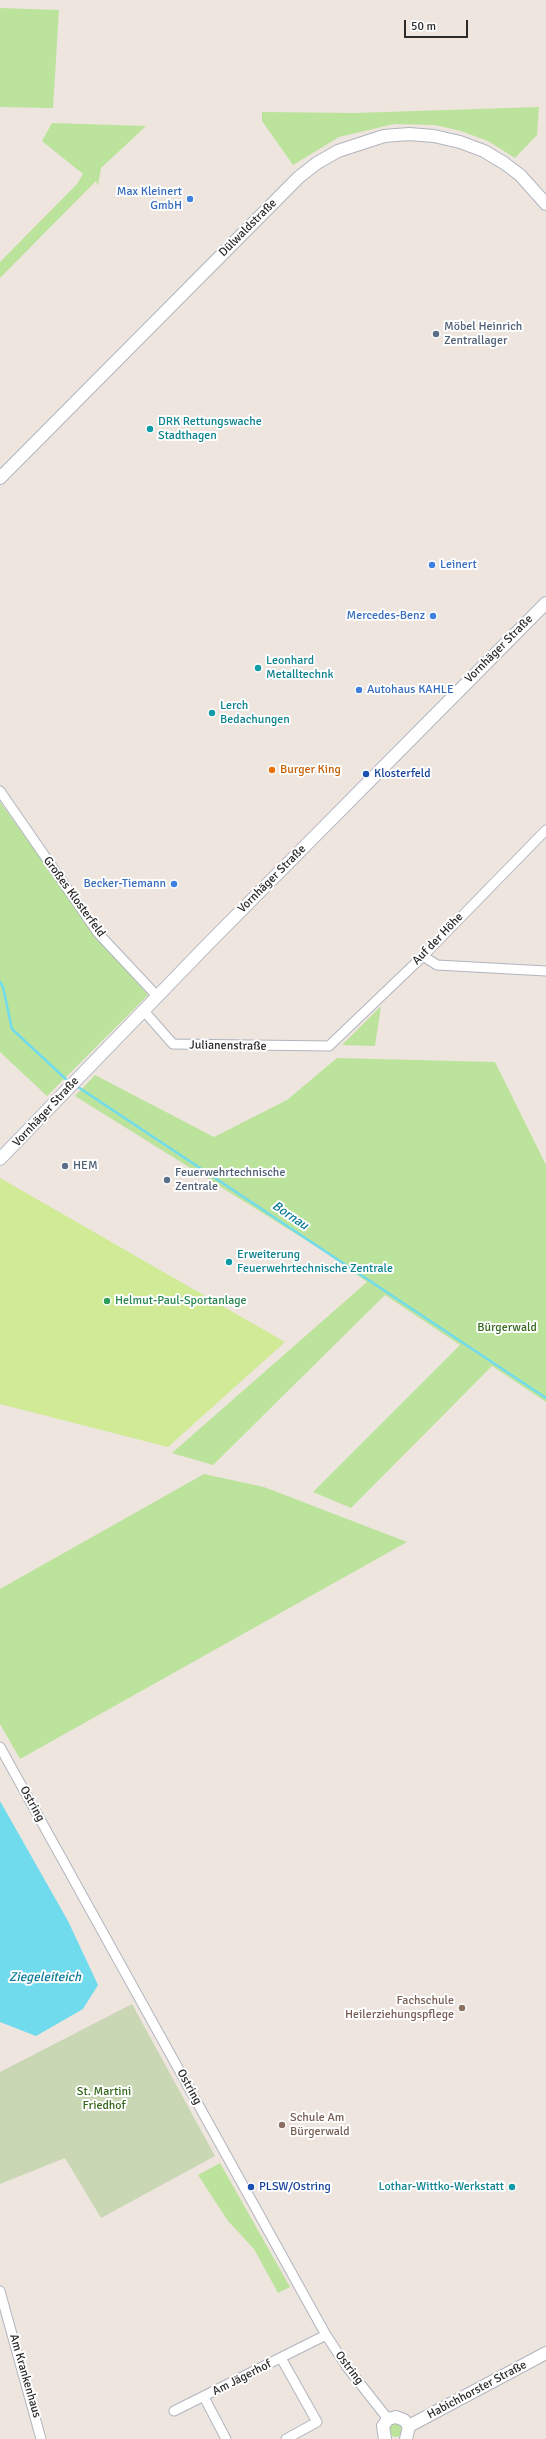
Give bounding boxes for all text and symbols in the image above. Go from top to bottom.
scale bar [406,12,470,38]
text: 50 m [411,19,436,34]
place label: Max Kleinert GmbH [117,185,182,213]
marker: Max Kleinert GmbH [185,194,195,204]
street label: Dülwaldstraße [216,196,280,260]
place label: Möbel Heinrich Zentrallager [444,320,522,348]
marker: Möbel Heinrich Zentrallager [431,329,441,339]
place label: DRK Rettungswache Stadthagen [158,415,262,443]
marker: DRK Rettungswache Stadthagen [145,424,155,434]
place label: Leinert [440,558,477,572]
marker: Leinert [427,560,437,570]
place label: Mercedes-Benz [347,609,425,623]
marker: Mercedes-Benz [428,611,438,621]
street label: Vornhäger Straße [462,612,536,686]
place label: Leonhard Metalltechnk [266,654,334,682]
marker: Leonhard Metalltechnk [253,663,263,673]
place label: Autohaus KAHLE [367,683,454,697]
marker: Autohaus KAHLE [354,685,364,695]
place label: Lerch Bedachungen [220,699,290,727]
marker: Lerch Bedachungen [207,708,217,718]
place label: Burger King [280,763,341,777]
marker: Burger King [267,765,277,775]
place label: Klosterfeld [374,767,431,781]
marker: Klosterfeld [361,769,371,779]
street label: Vornhäger Straße [235,842,309,916]
street label: Großes Klosterfeld [40,854,108,940]
place label: Becker-Tiemann [83,877,166,891]
marker: Becker-Tiemann [169,879,179,889]
street label: Auf der Höhe [410,910,466,968]
street label: Julianenstraße [189,1038,267,1054]
street label: Vornhäger Straße [10,1074,82,1150]
place label: HEM [73,1159,98,1173]
marker: HEM [60,1161,70,1171]
place label: Feuerwehrtechnische Zentrale [175,1166,285,1194]
marker: Feuerwehrtechnische Zentrale [162,1175,172,1185]
water label: Bornau [269,1198,311,1234]
place label: Erweiterung Feuerwehrtechnische Zentrale [237,1248,393,1276]
marker: Erweiterung Feuerwehrtechnische Zentrale [224,1257,234,1267]
place label: Helmut-Paul-Sportanlage [115,1294,247,1308]
marker: Helmut-Paul-Sportanlage [102,1296,112,1306]
park label: Bürgerwald [477,1321,537,1335]
street label: Ostring [16,1784,48,1824]
water label: Ziegeleiteich [9,1970,81,1986]
place label: Fachschule Heilerziehungspflege [345,1994,454,2022]
marker: Fachschule Heilerziehungspflege [457,2003,467,2013]
street label: Ostring [173,2067,205,2107]
park label: St. Martini Friedhof [77,2085,131,2113]
place label: Schule Am Bürgerwald [290,2111,350,2139]
marker: Schule Am Bürgerwald [277,2120,287,2130]
place label: PLSW/Ostring [259,2180,331,2194]
place label: Lothar-Wittko-Werkstatt [378,2180,504,2194]
marker: PLSW/Ostring [246,2182,256,2192]
marker: Lothar-Wittko-Werkstatt [507,2182,517,2192]
street label: Am Krankenhaus [6,2332,44,2420]
street label: Ostring [332,2348,366,2388]
street label: Am Jägerhof [210,2357,274,2399]
street label: Habichhorster Straße [425,2358,529,2422]

